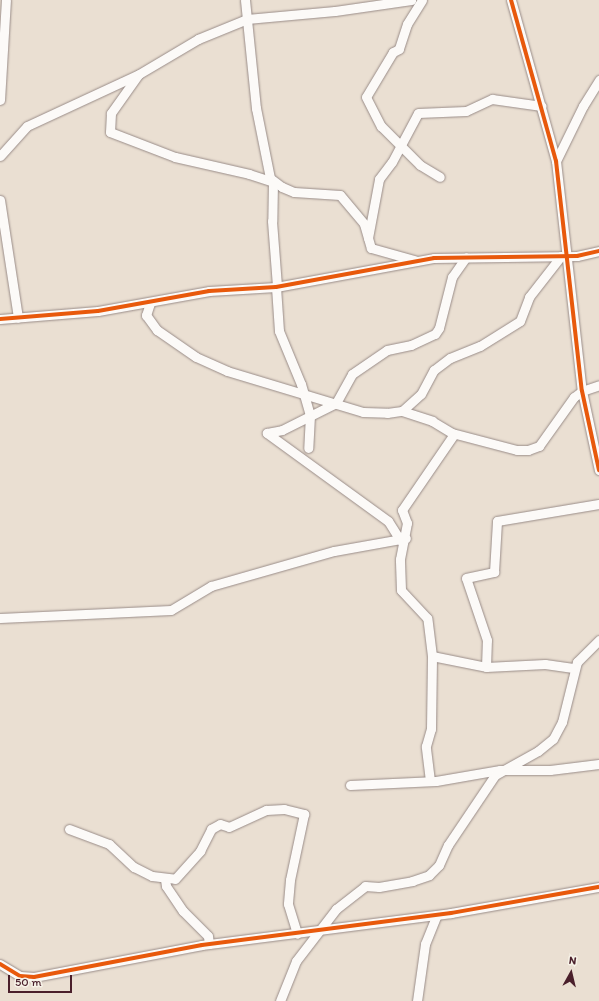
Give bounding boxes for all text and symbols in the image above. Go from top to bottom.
north arrow [551,953,591,993]
text: N [568,954,577,968]
scale bar [10,967,74,993]
text: 50 m [15,975,41,989]

